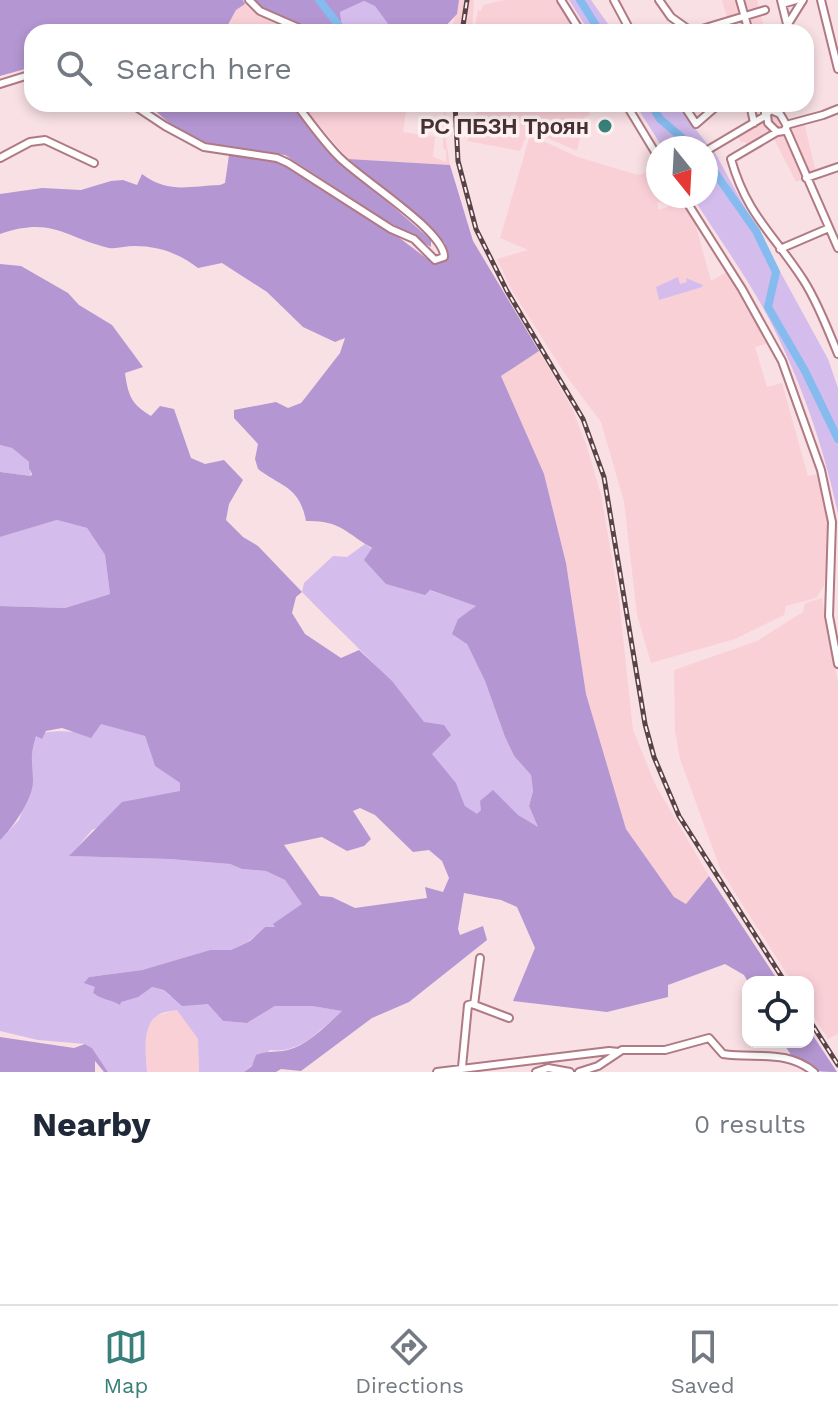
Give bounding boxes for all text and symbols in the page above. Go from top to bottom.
search box [24,24,814,112]
icon: search [52,46,96,90]
text: Search here [116,51,292,86]
place label: РС ПБЗН Троян [420,114,589,139]
marker: РС ПБЗН Троян [596,117,614,135]
north arrow [646,136,718,208]
map controls [742,976,814,1048]
button: locate [742,976,814,1048]
text: Nearby [32,1104,151,1144]
text: 0 results [694,1109,806,1139]
tab: Map [103,1325,148,1398]
tab: Directions [355,1325,464,1398]
tab: Saved [671,1325,735,1398]

